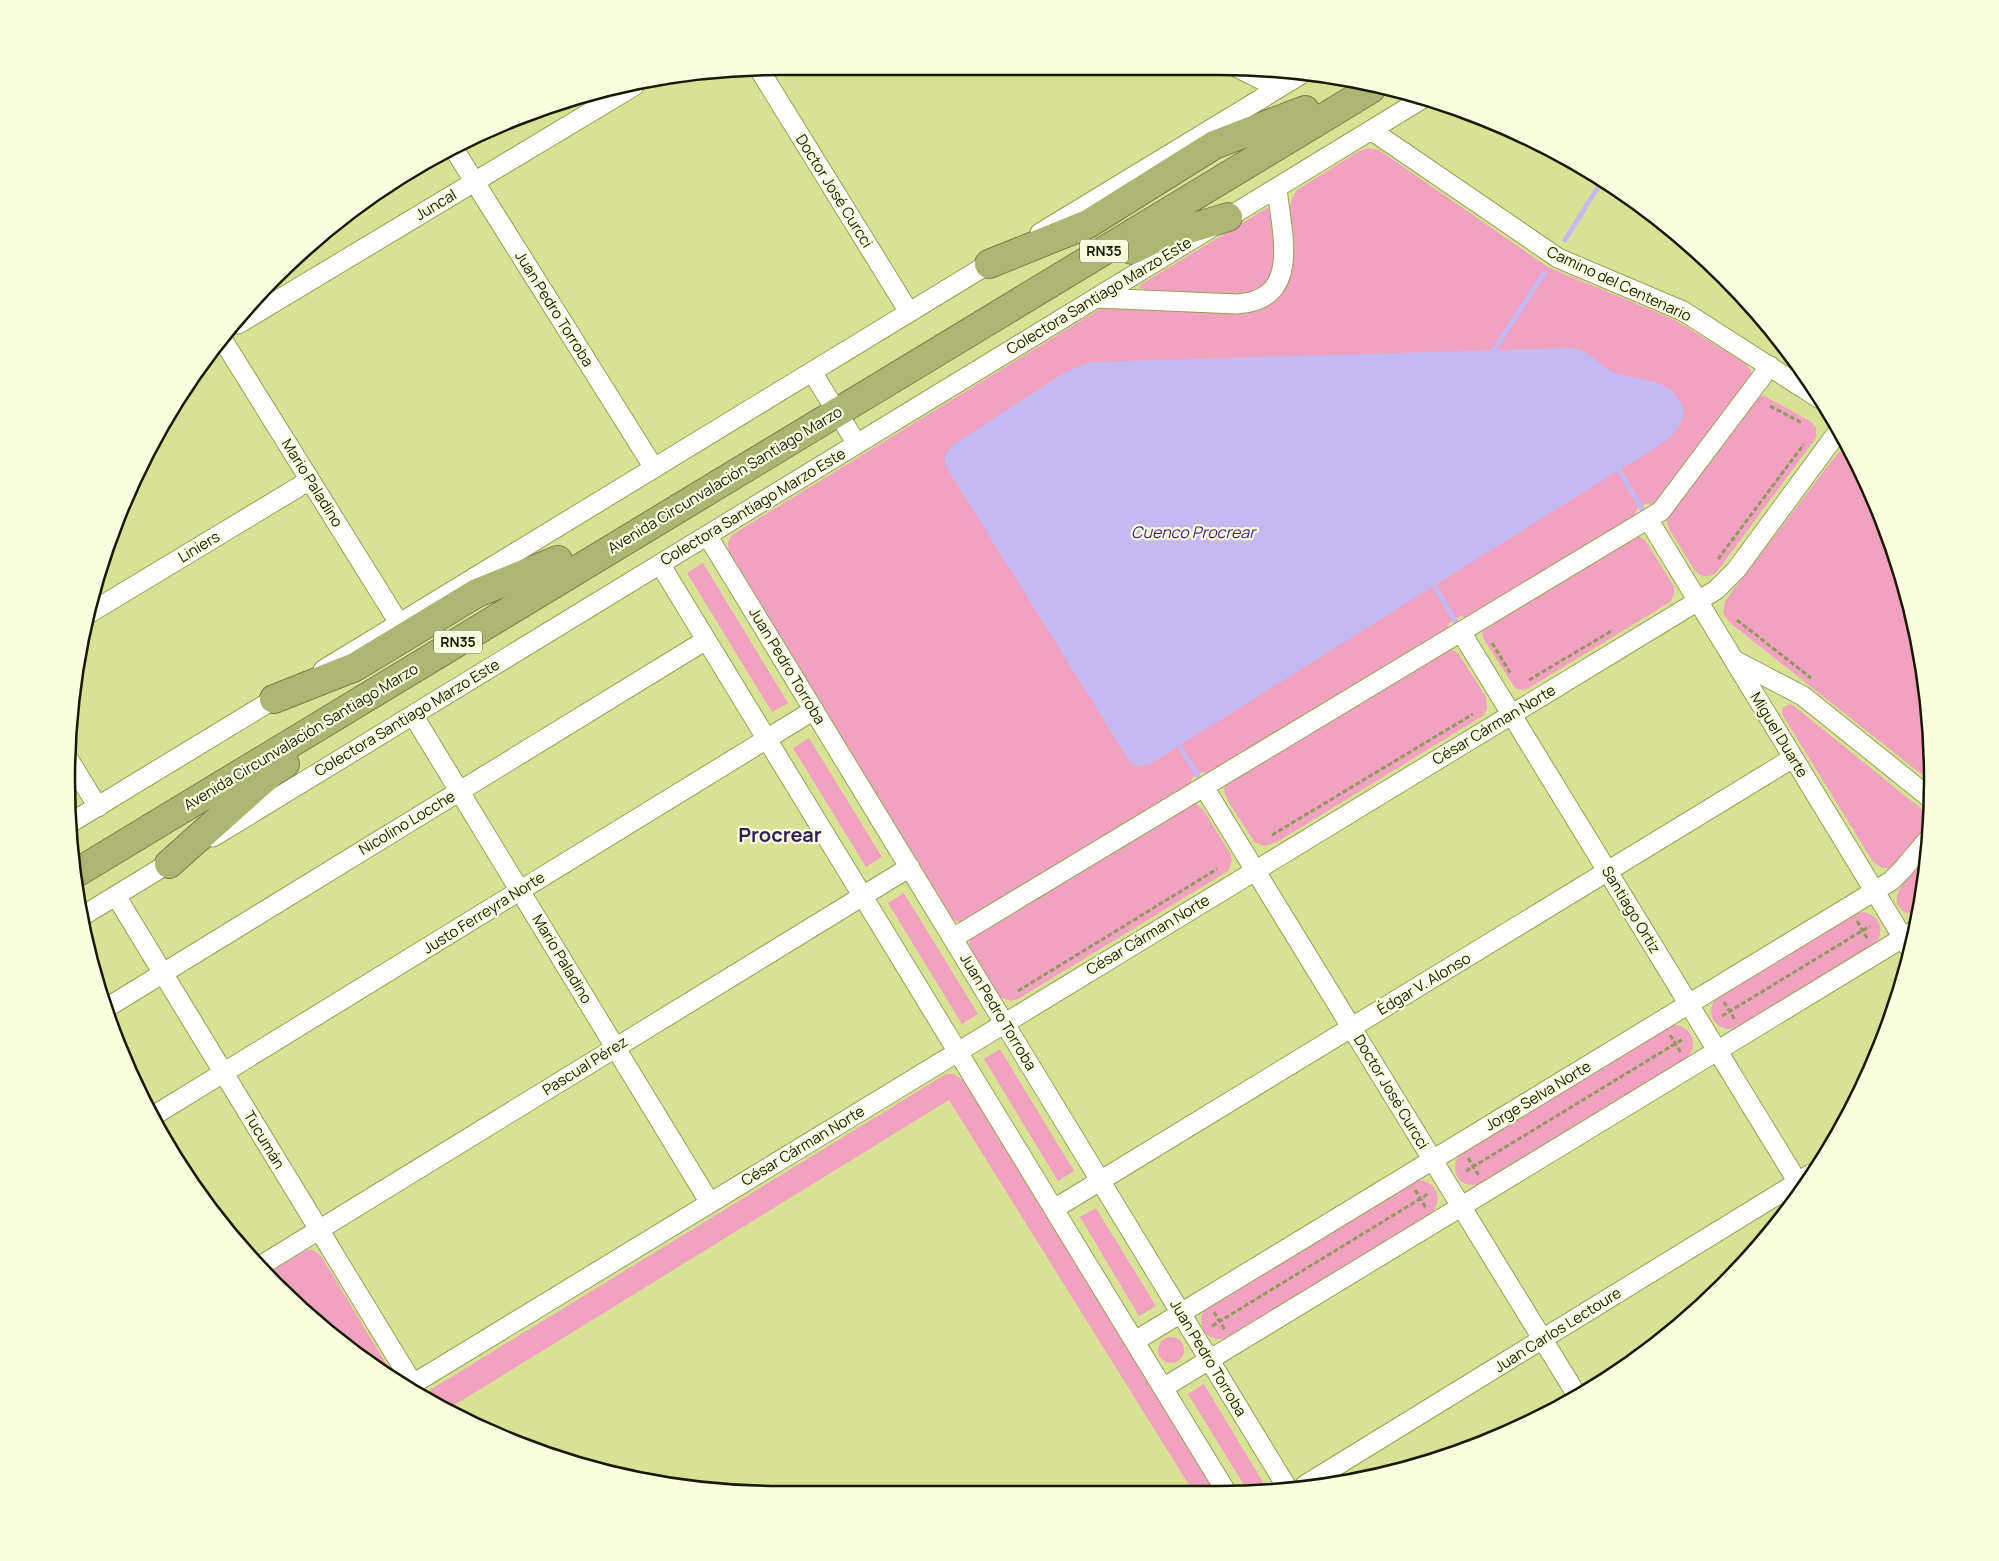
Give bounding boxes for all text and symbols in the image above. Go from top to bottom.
street label: Doctor José Curcci [791,130,878,252]
street label: Juncal [411,184,460,225]
street label: Colectora Santiago Marzo Este [1002,232,1196,359]
road number: RN35 [1080,240,1128,262]
street label: Camino del Centenario [1543,241,1695,326]
street label: Juan Pedro Torroba [510,247,599,371]
street label: Avenida Circunvalación Santiago Marzo [603,401,846,558]
street label: Mario Paladino [277,434,348,531]
street label: Colectora Santiago Marzo Este [656,443,850,570]
water label: Cuenco Procrear [1131,521,1257,543]
street label: Liniers [174,526,224,567]
street label: Juan Pedro Torroba [744,603,831,728]
road number: RN35 [434,630,482,654]
street label: Colectora Santiago Marzo Este [310,654,504,781]
street label: Avenida Circunvalación Santiago Marzo [179,658,422,815]
street label: César Cárman Norte [1428,679,1560,770]
street label: Miguel Duarte [1746,688,1813,782]
street label: Nicolino Locche [355,785,459,860]
district label: Procrear [738,821,822,848]
street label: Santiago Ortiz [1597,862,1666,958]
street label: Justo Ferreyra Norte [419,866,549,959]
street label: César Cárman Norte [1082,889,1214,980]
street label: Mario Paladino [527,910,597,1007]
street label: Édgar V. Alonso [1373,947,1474,1020]
street label: Juan Pedro Torroba [955,949,1042,1074]
street label: Pascual Pérez [538,1031,631,1100]
street label: Doctor José Curcci [1349,1031,1434,1153]
street label: Jorge Selva Norte [1481,1055,1595,1136]
street label: César Cárman Norte [737,1100,869,1191]
street label: Tucumán [239,1107,290,1173]
street label: Juan Carlos Lectoure [1490,1282,1625,1377]
street label: Juan Pedro Torroba [1165,1295,1252,1420]

